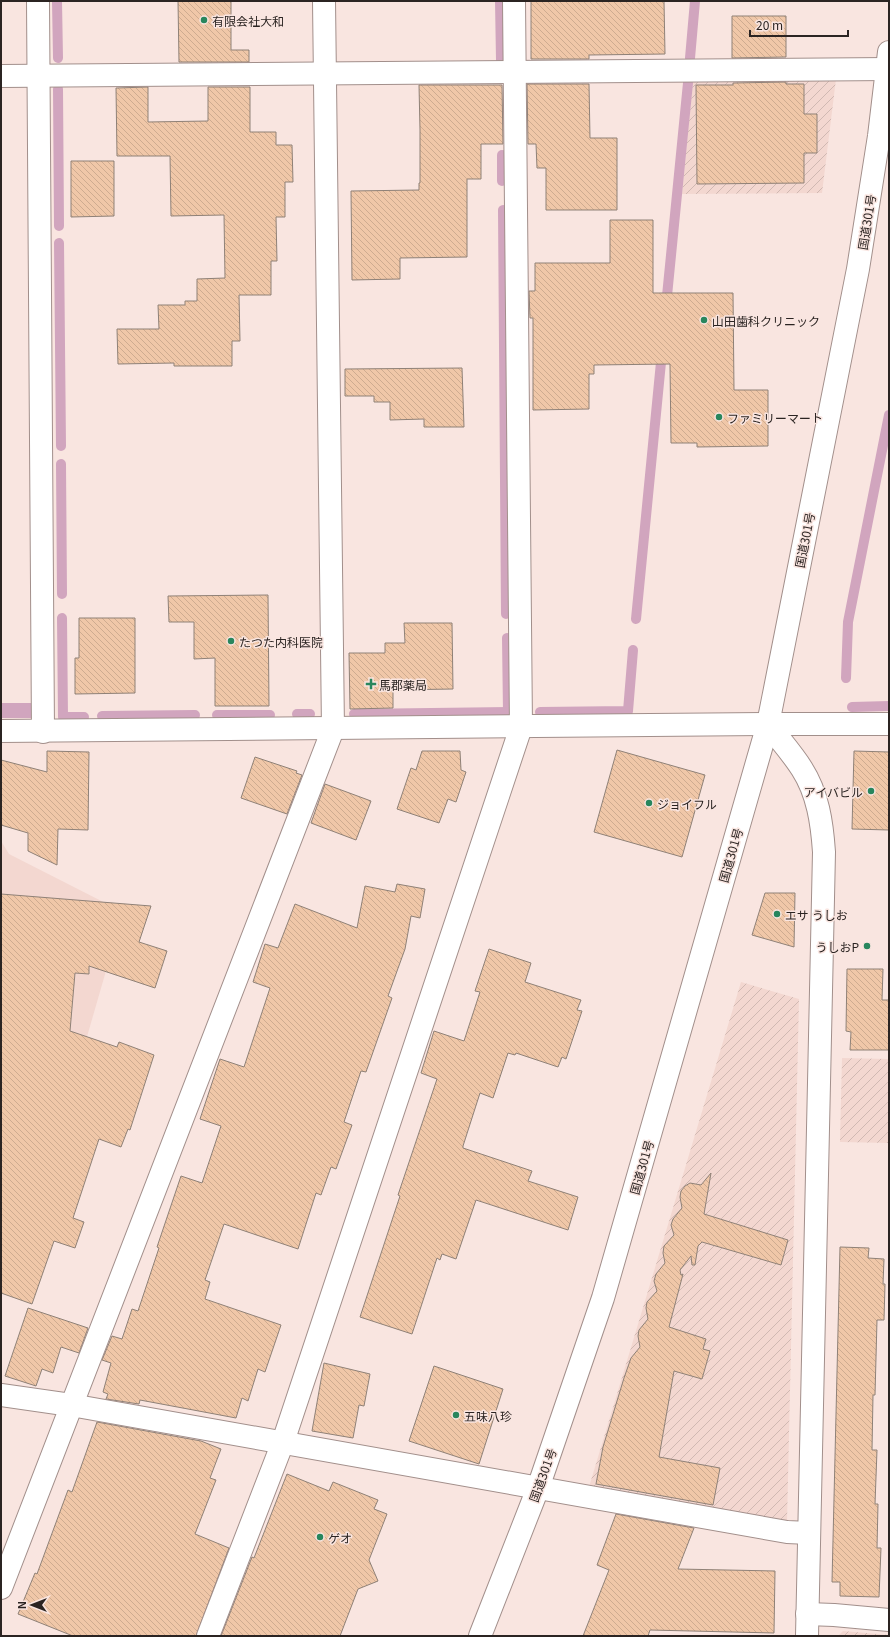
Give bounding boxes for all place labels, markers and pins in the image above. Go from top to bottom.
place label: 有限会社大和 [212,12,284,29]
marker: 有限会社大和 [199,15,209,25]
place label: 山田歯科クリニック [712,312,820,329]
marker: 山田歯科クリニック [699,315,709,325]
place label: ファミリーマート [727,409,823,426]
marker: ファミリーマート [714,412,724,422]
place label: たつた内科医院 [239,633,323,650]
marker: たつた内科医院 [226,636,236,646]
place label: 馬郡薬局 [379,676,427,693]
marker: 馬郡薬局 [366,679,376,689]
place label: アイバビル [804,783,863,800]
marker: アイバビル [866,786,876,796]
place label: ジョイフル [657,795,717,812]
marker: ジョイフル [644,798,654,808]
place label: エサ うしお [785,906,848,923]
marker: エサ うしお [772,909,782,919]
place label: うしおP [815,938,859,955]
marker: うしおP [862,941,872,951]
place label: 五味八珍 [464,1407,512,1424]
marker: 五味八珍 [451,1410,461,1420]
place label: ゲオ [328,1529,352,1546]
marker: ゲオ [315,1532,325,1542]

